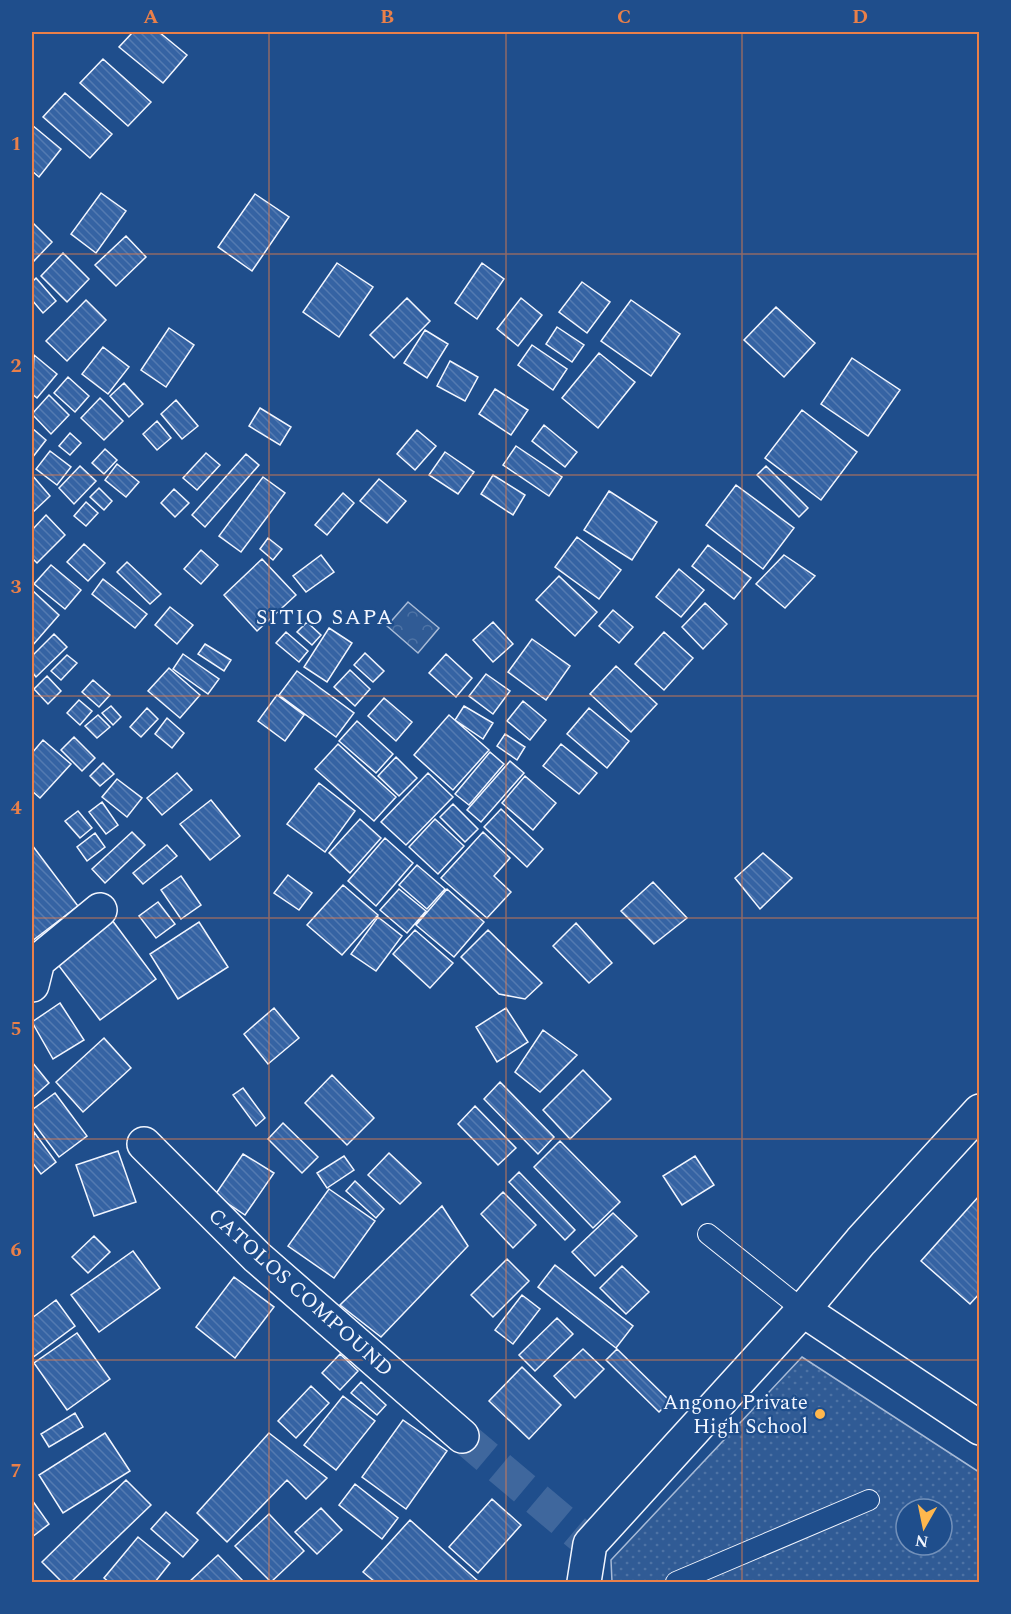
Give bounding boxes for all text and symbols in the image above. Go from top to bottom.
text: A [143,2,159,32]
text: B [380,2,394,32]
text: C [617,2,631,32]
text: D [852,2,868,32]
text: 1 [10,129,22,159]
text: 2 [10,351,22,381]
text: 3 [10,572,22,602]
district label: SITIO SAPA [256,601,394,634]
text: 4 [10,793,22,823]
text: 5 [10,1014,22,1044]
street label: CATOLOS COMPOUND [200,1201,400,1385]
text: 6 [10,1235,22,1265]
place label: Angono Private High School [663,1387,808,1443]
marker: Angono Private High School [813,1407,827,1421]
text: 7 [10,1456,22,1486]
north arrow [894,1497,954,1557]
text: N [913,1528,930,1554]

